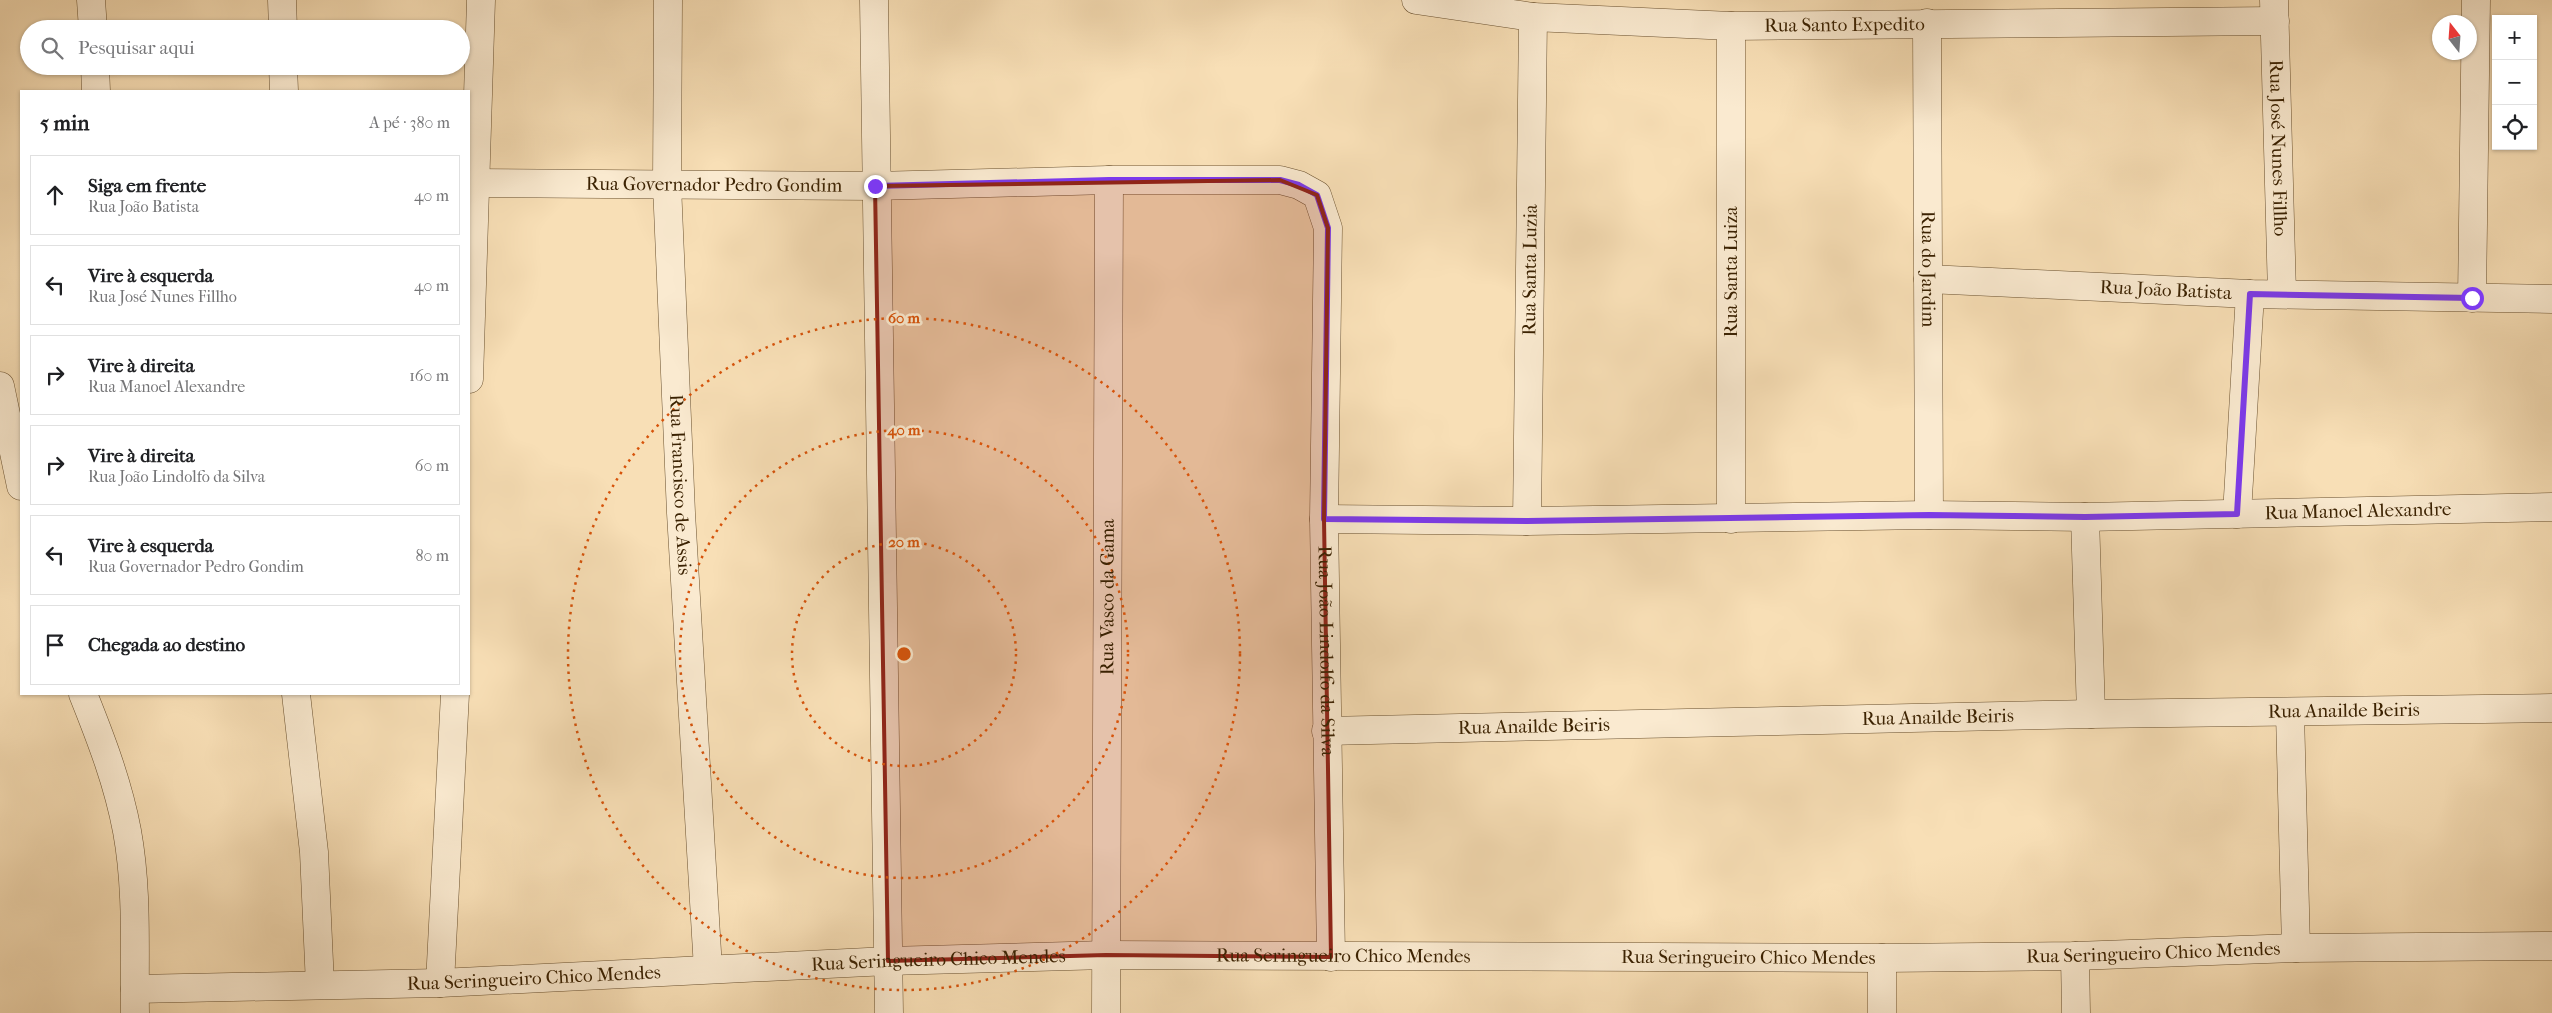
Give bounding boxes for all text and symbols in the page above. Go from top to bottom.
street label: Rua Santo Expedito [1764,13,1925,37]
north arrow [2432,15,2477,60]
map controls [2492,15,2537,150]
button: + [2492,15,2537,60]
search box [20,20,470,75]
icon: search [38,34,66,62]
text: Pesquisar aqui [78,37,195,59]
street label: Rua José Nunes Fillho [2265,59,2291,237]
button: − [2492,60,2537,105]
button: locate [2492,105,2537,150]
text: 5 min [40,111,89,135]
text: A pé · 380 m [369,113,450,132]
street label: Rua Governador Pedro Gondim [586,173,843,197]
text: Siga em frente [88,175,206,197]
route end [864,175,887,198]
icon: ahead [41,181,69,209]
text: 40 m [414,186,449,205]
text: Rua João Batista [88,197,199,216]
street label: Rua Santa Luzia [1518,204,1542,336]
street label: Rua Santa Luiza [1720,206,1742,338]
street label: Rua do Jardim [1917,211,1939,327]
text: Vire à esquerda [88,265,214,287]
icon: left [41,271,69,299]
text: 40 m [414,276,449,295]
street label: Rua João Batista [2099,276,2233,304]
text: Rua José Nunes Fillho [88,287,237,306]
route start [2461,287,2484,310]
text: 60 m [888,309,921,327]
text: Vire à direita [88,355,195,377]
icon: right [41,361,69,389]
text: 160 m [409,366,449,385]
text: Rua Manoel Alexandre [88,377,245,396]
street label: Rua Francisco de Assis [665,394,696,576]
text: 40 m [887,421,921,439]
text: Vire à direita [88,445,195,467]
icon: right [41,451,69,479]
text: 60 m [415,456,449,475]
text: Rua João Lindolfo da Silva [88,467,265,486]
street label: Rua Manoel Alexandre [2264,498,2451,524]
street label: Rua Vasco da Gama [1096,519,1119,675]
text: 20 m [888,533,920,551]
text: Vire à esquerda [88,535,214,557]
icon: left [41,541,69,569]
street label: Rua João Lindolfo da Silva [1313,545,1339,756]
text: 80 m [415,546,449,565]
text: Rua Governador Pedro Gondim [88,557,304,576]
icon: arrive [41,631,69,659]
text: Chegada ao destino [88,634,245,656]
centre of rings [895,645,913,663]
street label: Rua Anailde Beiris [2268,699,2420,723]
street label: Rua Anailde Beiris [1862,705,2014,730]
street label: Rua Anailde Beiris [1458,714,1610,739]
street label: Rua Seringueiro Chico Mendes [2026,938,2281,968]
street label: Rua Seringueiro Chico Mendes [1216,944,1471,967]
street label: Rua Seringueiro Chico Mendes [811,945,1066,976]
street label: Rua Seringueiro Chico Mendes [1621,946,1876,969]
street label: Rua Seringueiro Chico Mendes [407,961,661,995]

